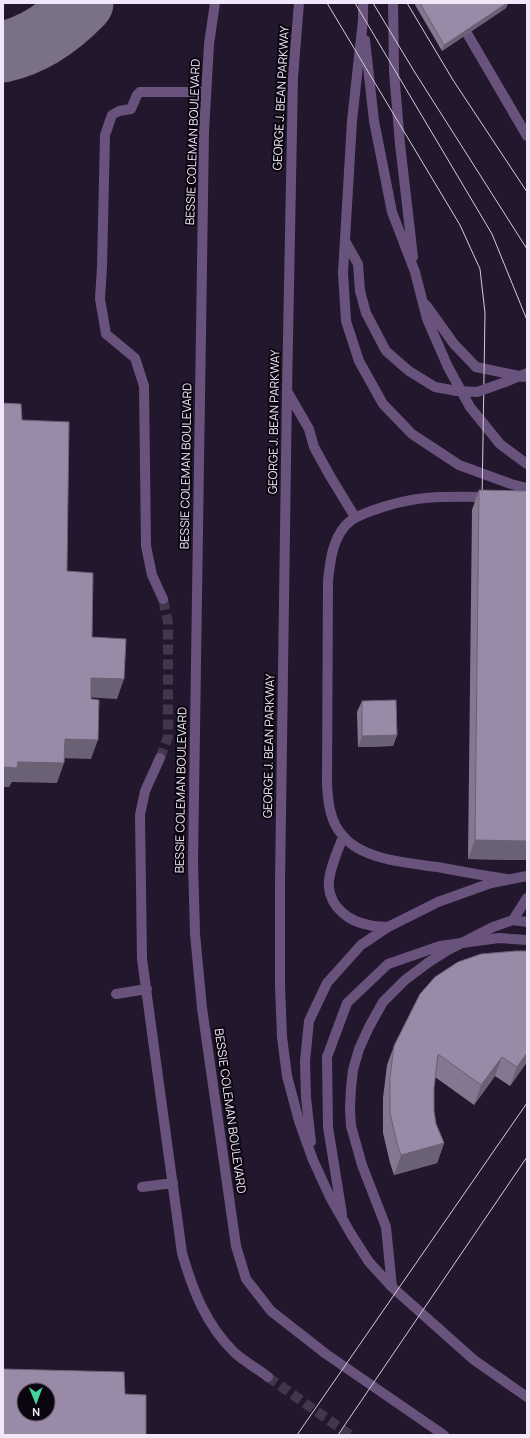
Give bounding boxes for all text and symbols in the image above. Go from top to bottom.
street label: GEORGE J. BEAN PARKWAY [268,25,293,171]
street label: BESSIE COLEMAN BOULEVARD [181,58,204,225]
street label: GEORGE J. BEAN PARKWAY [264,349,283,494]
street label: BESSIE COLEMAN BOULEVARD [176,383,195,549]
street label: GEORGE J. BEAN PARKWAY [259,673,278,818]
street label: BESSIE COLEMAN BOULEVARD [171,707,190,873]
street label: BESSIE COLEMAN BOULEVARD [210,1027,250,1195]
north arrow [16,1382,56,1422]
text: N [32,1405,40,1420]

